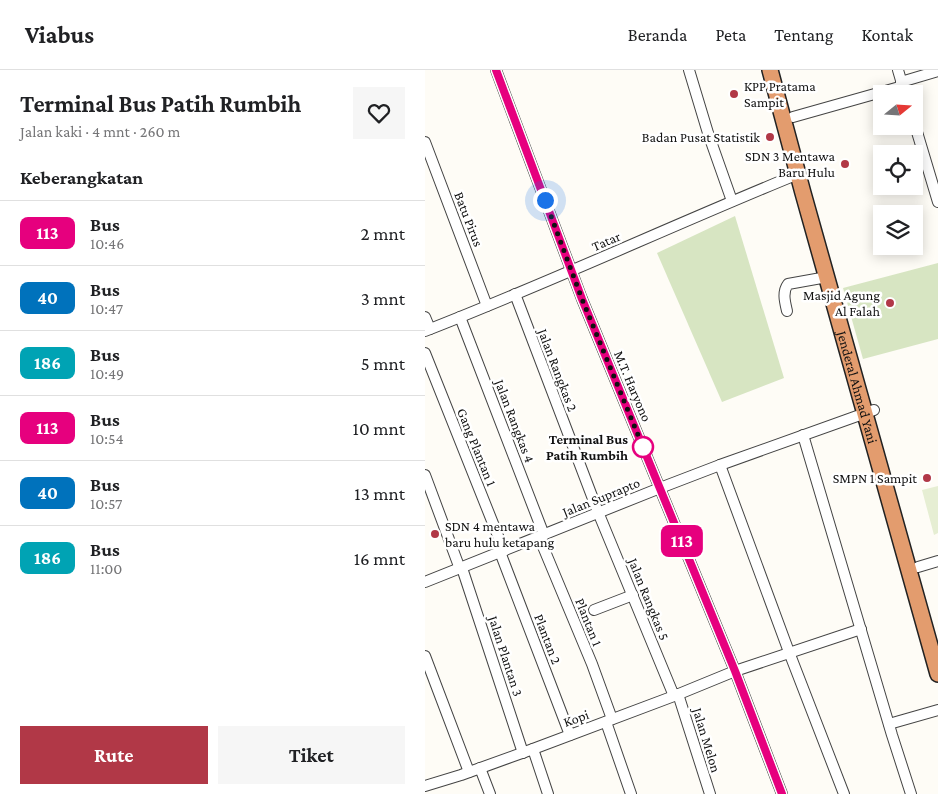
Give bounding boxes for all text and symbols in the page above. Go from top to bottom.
text: Viabus [25,21,94,48]
text: Beranda [628,25,687,45]
text: Peta [715,25,746,45]
text: Tentang [774,25,833,45]
text: Kontak [861,25,913,45]
place label: KPP Pratama Sampit [744,78,816,110]
north arrow [873,85,923,135]
map controls [873,85,923,255]
button: heart [353,87,405,139]
marker: KPP Pratama Sampit [728,88,740,100]
text: Terminal Bus Patih Rumbih [20,90,301,117]
text: Jalan kaki · 4 mnt · 260 m [20,123,180,140]
place label: Badan Pusat Statistik [642,129,760,145]
marker: Badan Pusat Statistik [764,131,776,143]
button: locate [873,145,923,195]
place label: SDN 3 Mentawa Baru Hulu [745,148,836,180]
marker: SDN 3 Mentawa Baru Hulu [839,158,851,170]
text: Keberangkatan [20,167,143,188]
your location [533,188,558,213]
street label: Batu Pirus [451,189,487,249]
button: layers [873,205,923,255]
text: Bus [90,214,120,235]
text: 113 [36,223,59,243]
text: 2 mnt [361,223,405,244]
street label: Tatar [589,228,623,254]
text: 10:46 [90,235,124,252]
text: Bus [90,279,120,300]
place label: Masjid Agung Al Falah [803,287,880,319]
text: 40 [37,288,58,308]
text: 3 mnt [361,288,405,309]
marker: Masjid Agung Al Falah [884,297,896,309]
text: 10:47 [90,300,123,317]
street label: Jalan Rangkas 2 [534,325,581,414]
street label: Jenderal Ahmad Yani [834,327,881,446]
text: Bus [90,344,120,365]
street label: M.T. Haryono [611,348,655,424]
text: 186 [34,353,61,373]
text: 5 mnt [361,353,405,374]
text: 10:49 [90,365,124,382]
street label: Jalan Rangkas 4 [491,375,538,465]
street label: Gang Plantan 1 [454,406,500,489]
text: Bus [90,409,120,430]
text: 113 [36,418,59,438]
text: 10 mnt [353,418,405,439]
text: 10:54 [90,430,124,447]
place label: Terminal Bus Patih Rumbih [546,431,628,463]
marker: Terminal Bus Patih Rumbih [632,436,654,458]
place label: SMPN 1 Sampit [833,470,917,486]
marker: SMPN 1 Sampit [921,472,933,484]
text: Bus [90,474,120,495]
street label: Jalan Suprapto [558,474,642,521]
text: 40 [37,483,58,503]
text: 13 mnt [354,483,405,504]
text: 10:57 [90,495,122,512]
place label: SDN 4 mentawa baru hulu ketapang [445,518,554,550]
line badge: 113 [653,525,711,557]
marker: SDN 4 mentawa baru hulu ketapang [429,528,441,540]
text: 113 [671,531,693,551]
text: Bus [90,539,120,560]
text: 186 [34,548,61,568]
text: 16 mnt [354,548,405,569]
street label: Jalan Rangkas 5 [625,554,673,642]
text: 11:00 [90,560,122,577]
street label: Plantan 1 [572,596,606,649]
street label: Jalan Plantan 3 [485,612,527,698]
street label: Plantan 2 [531,612,565,667]
street label: Jalan Melon [689,704,725,775]
street label: Kopi [561,706,591,730]
button: Rute [20,726,208,784]
button: Tiket [218,726,405,784]

